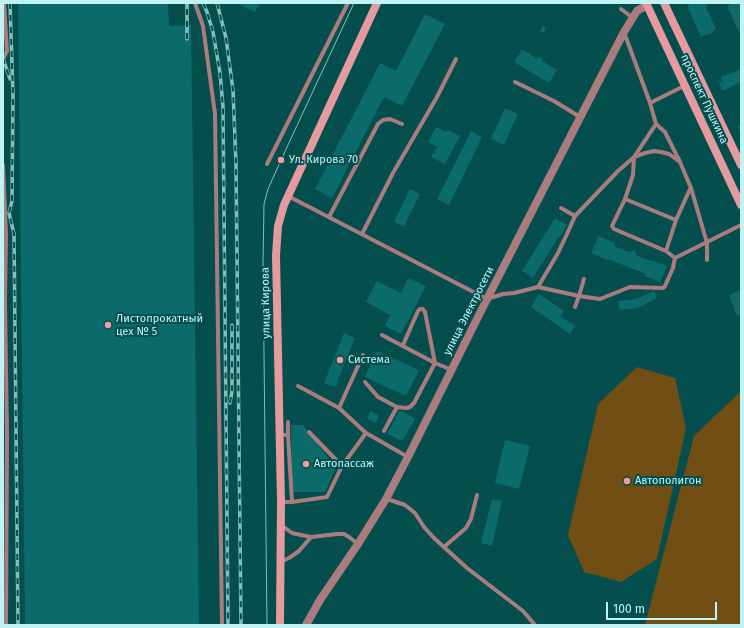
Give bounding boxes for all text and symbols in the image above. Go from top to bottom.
street label: проспект Пушкина [677,52,731,146]
place label: Ул. Кирова 70 [289,153,358,167]
marker: Ул. Кирова 70 [276,155,286,165]
street label: улица Электросети [441,265,497,357]
street label: улица Кирова [259,267,273,339]
place label: Листопрокатный цех № 5 [116,312,203,338]
marker: Листопрокатный цех № 5 [103,320,113,330]
place label: Система [348,353,390,367]
marker: Система [335,355,345,365]
place label: Автопассаж [314,457,374,471]
marker: Автопассаж [301,459,311,469]
place label: Автополигон [635,474,702,488]
marker: Автополигон [622,476,632,486]
scale bar [608,594,719,620]
text: 100 m [613,602,645,616]

